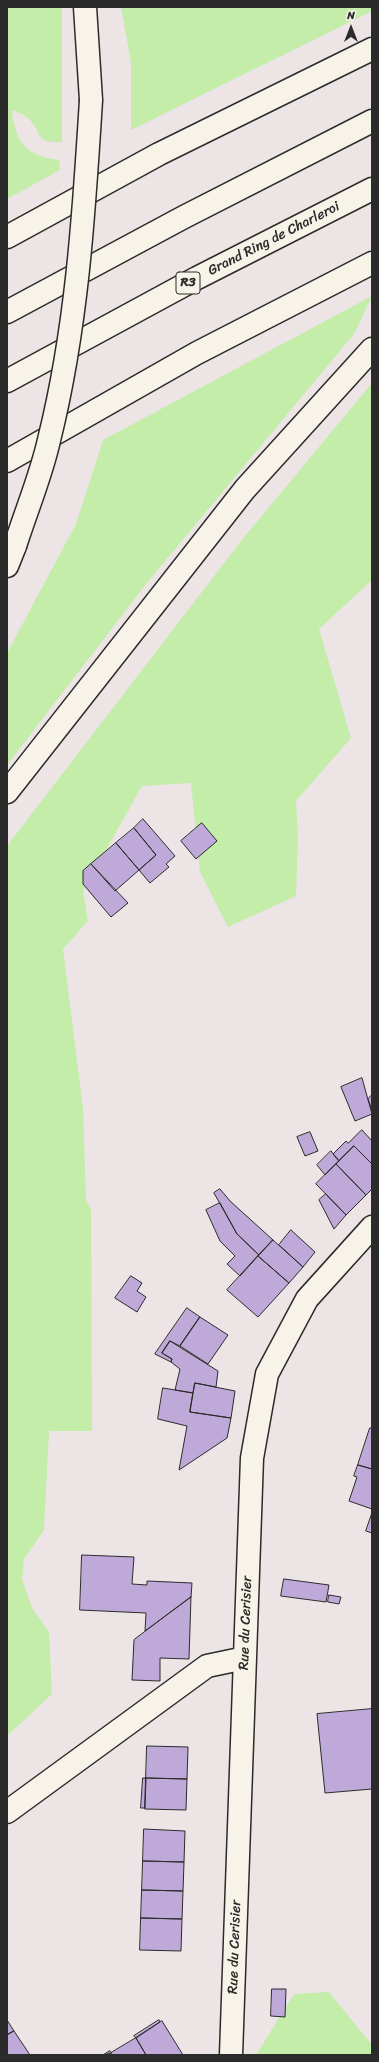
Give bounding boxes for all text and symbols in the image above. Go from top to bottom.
text: N [347,6,355,25]
north arrow [331,8,371,48]
street label: Grand Ring de Charleroi [205,199,343,279]
road number: R3 [176,272,200,294]
street label: Rue du Cerisier [236,1576,256,1670]
street label: Rue du Cerisier [225,1900,245,1994]

